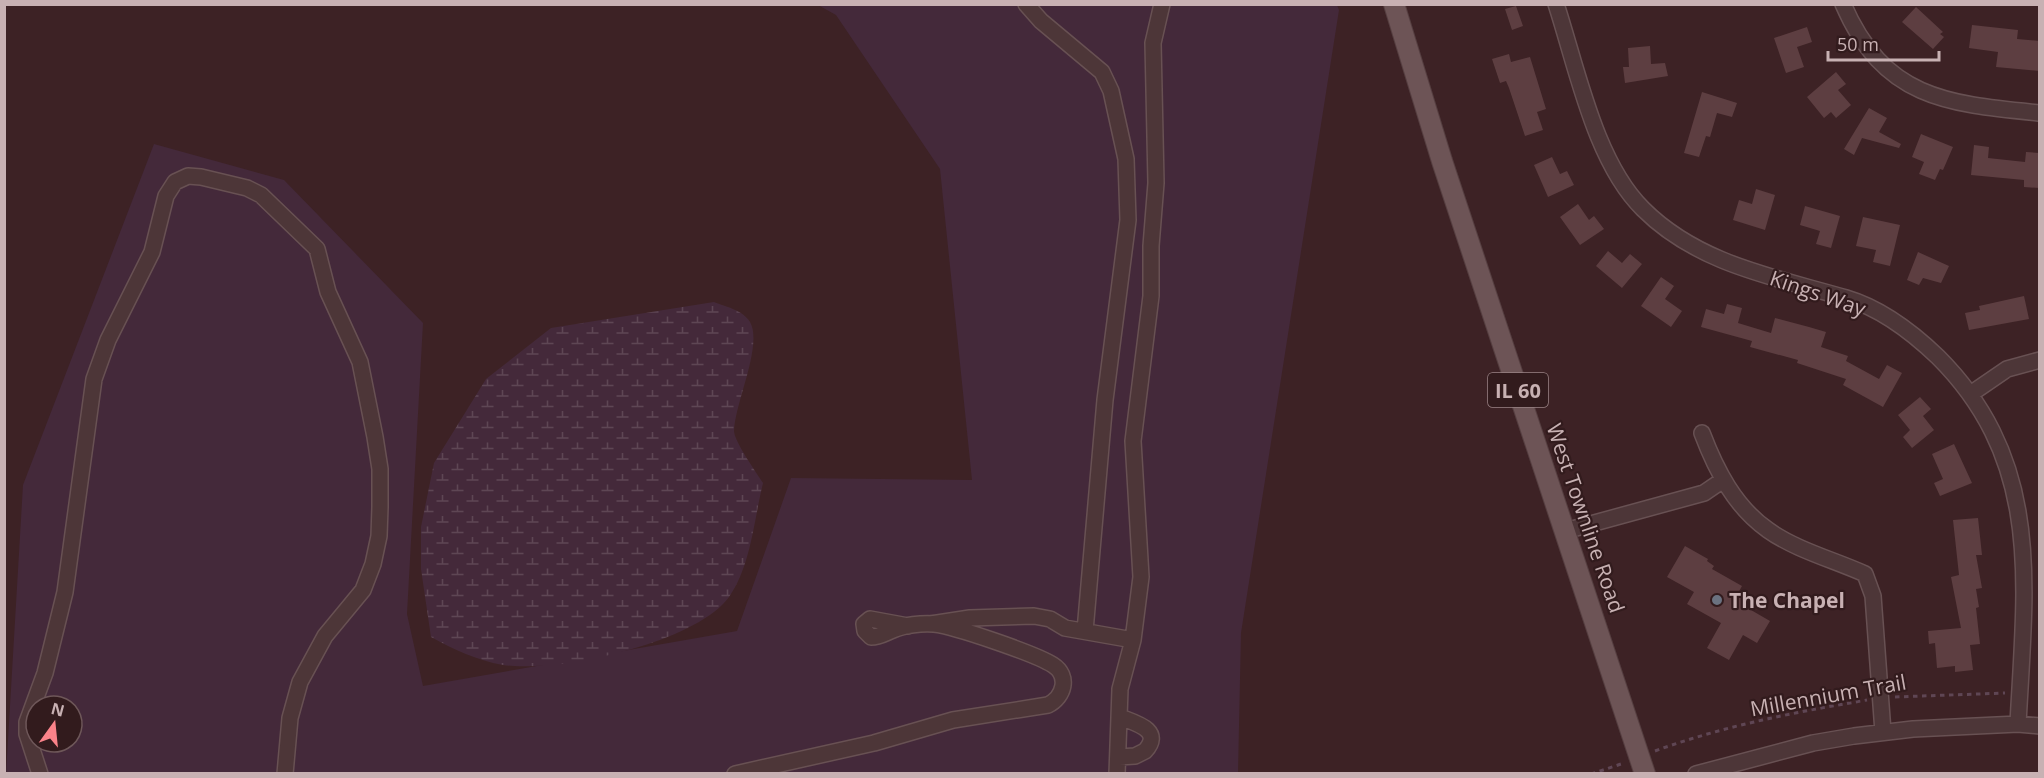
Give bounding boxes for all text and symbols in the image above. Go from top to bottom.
scale bar [1828,24,1939,62]
text: 50 m [1837,32,1879,56]
street label: Kings Way [1766,264,1870,323]
road number: IL 60 [1488,373,1548,407]
street label: West Townline Road [1540,420,1632,616]
place label: The Chapel [1729,586,1845,614]
marker: The Chapel [1710,593,1724,607]
street label: Millennium Trail [1748,668,1908,722]
north arrow [24,694,84,754]
text: N [49,697,67,722]

